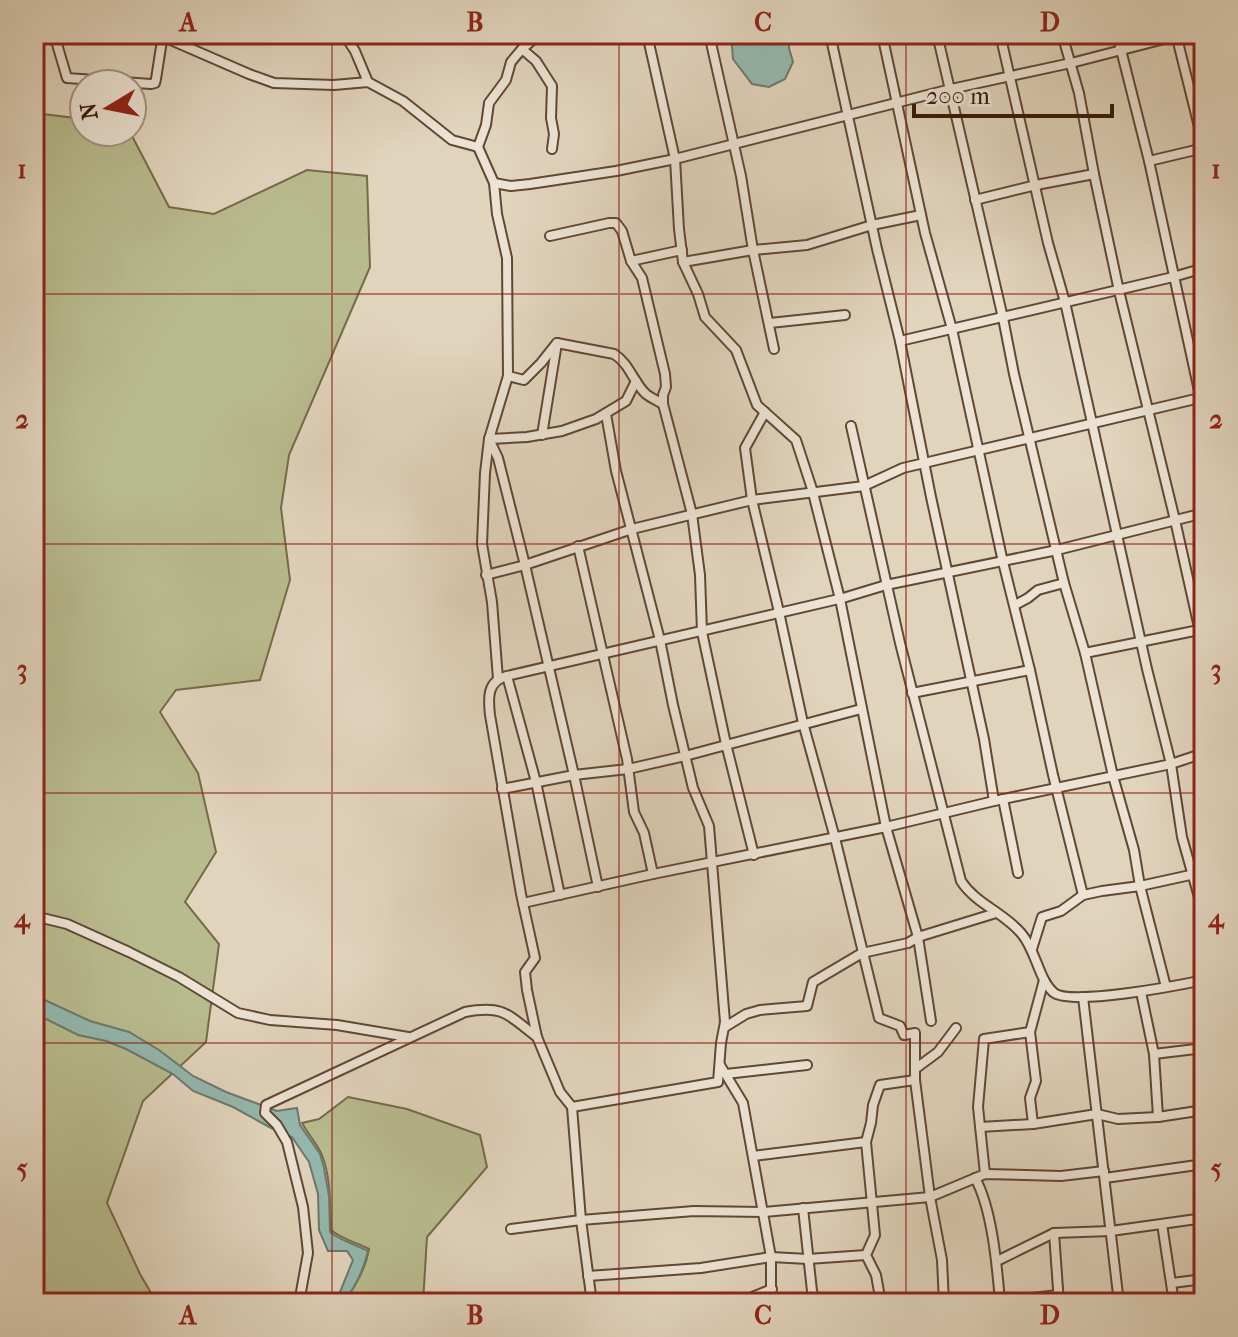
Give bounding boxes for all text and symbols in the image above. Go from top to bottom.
text: A [178,7,198,38]
text: B [467,7,484,38]
text: C [754,7,772,38]
text: D [1040,7,1060,38]
north arrow [68,68,148,148]
scale bar [914,68,1112,118]
text: 200 m [926,82,990,110]
text: N [75,101,104,122]
text: 1 [17,154,27,185]
text: 1 [1211,154,1221,185]
text: 2 [15,404,29,435]
text: 2 [1209,404,1223,435]
text: 3 [17,654,27,685]
text: 3 [1211,654,1221,685]
text: 4 [13,903,31,935]
text: 4 [1207,903,1225,935]
text: 5 [16,1153,28,1184]
text: 5 [1210,1153,1222,1184]
text: A [178,1300,198,1331]
text: B [467,1300,484,1331]
text: C [754,1300,772,1331]
text: D [1040,1300,1060,1331]

